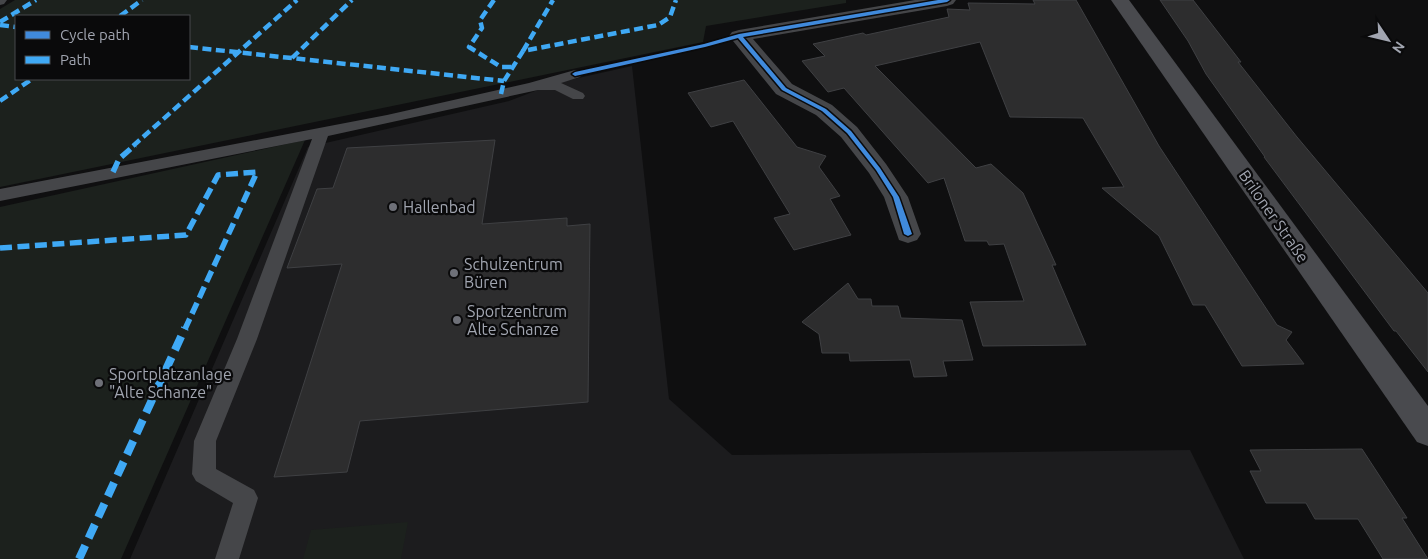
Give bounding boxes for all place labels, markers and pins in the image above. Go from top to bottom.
place label: Hallenbad [403,198,476,216]
marker: Hallenbad [387,201,399,213]
place label: Schulzentrum Büren [464,255,563,291]
marker: Schulzentrum Büren [448,267,460,279]
place label: Sportzentrum Alte Schanze [467,302,567,338]
marker: Sportzentrum Alte Schanze [451,314,463,326]
place label: Sportplatzanlage "Alte Schanze" [109,365,232,401]
marker: Sportplatzanlage "Alte Schanze" [93,377,105,389]

